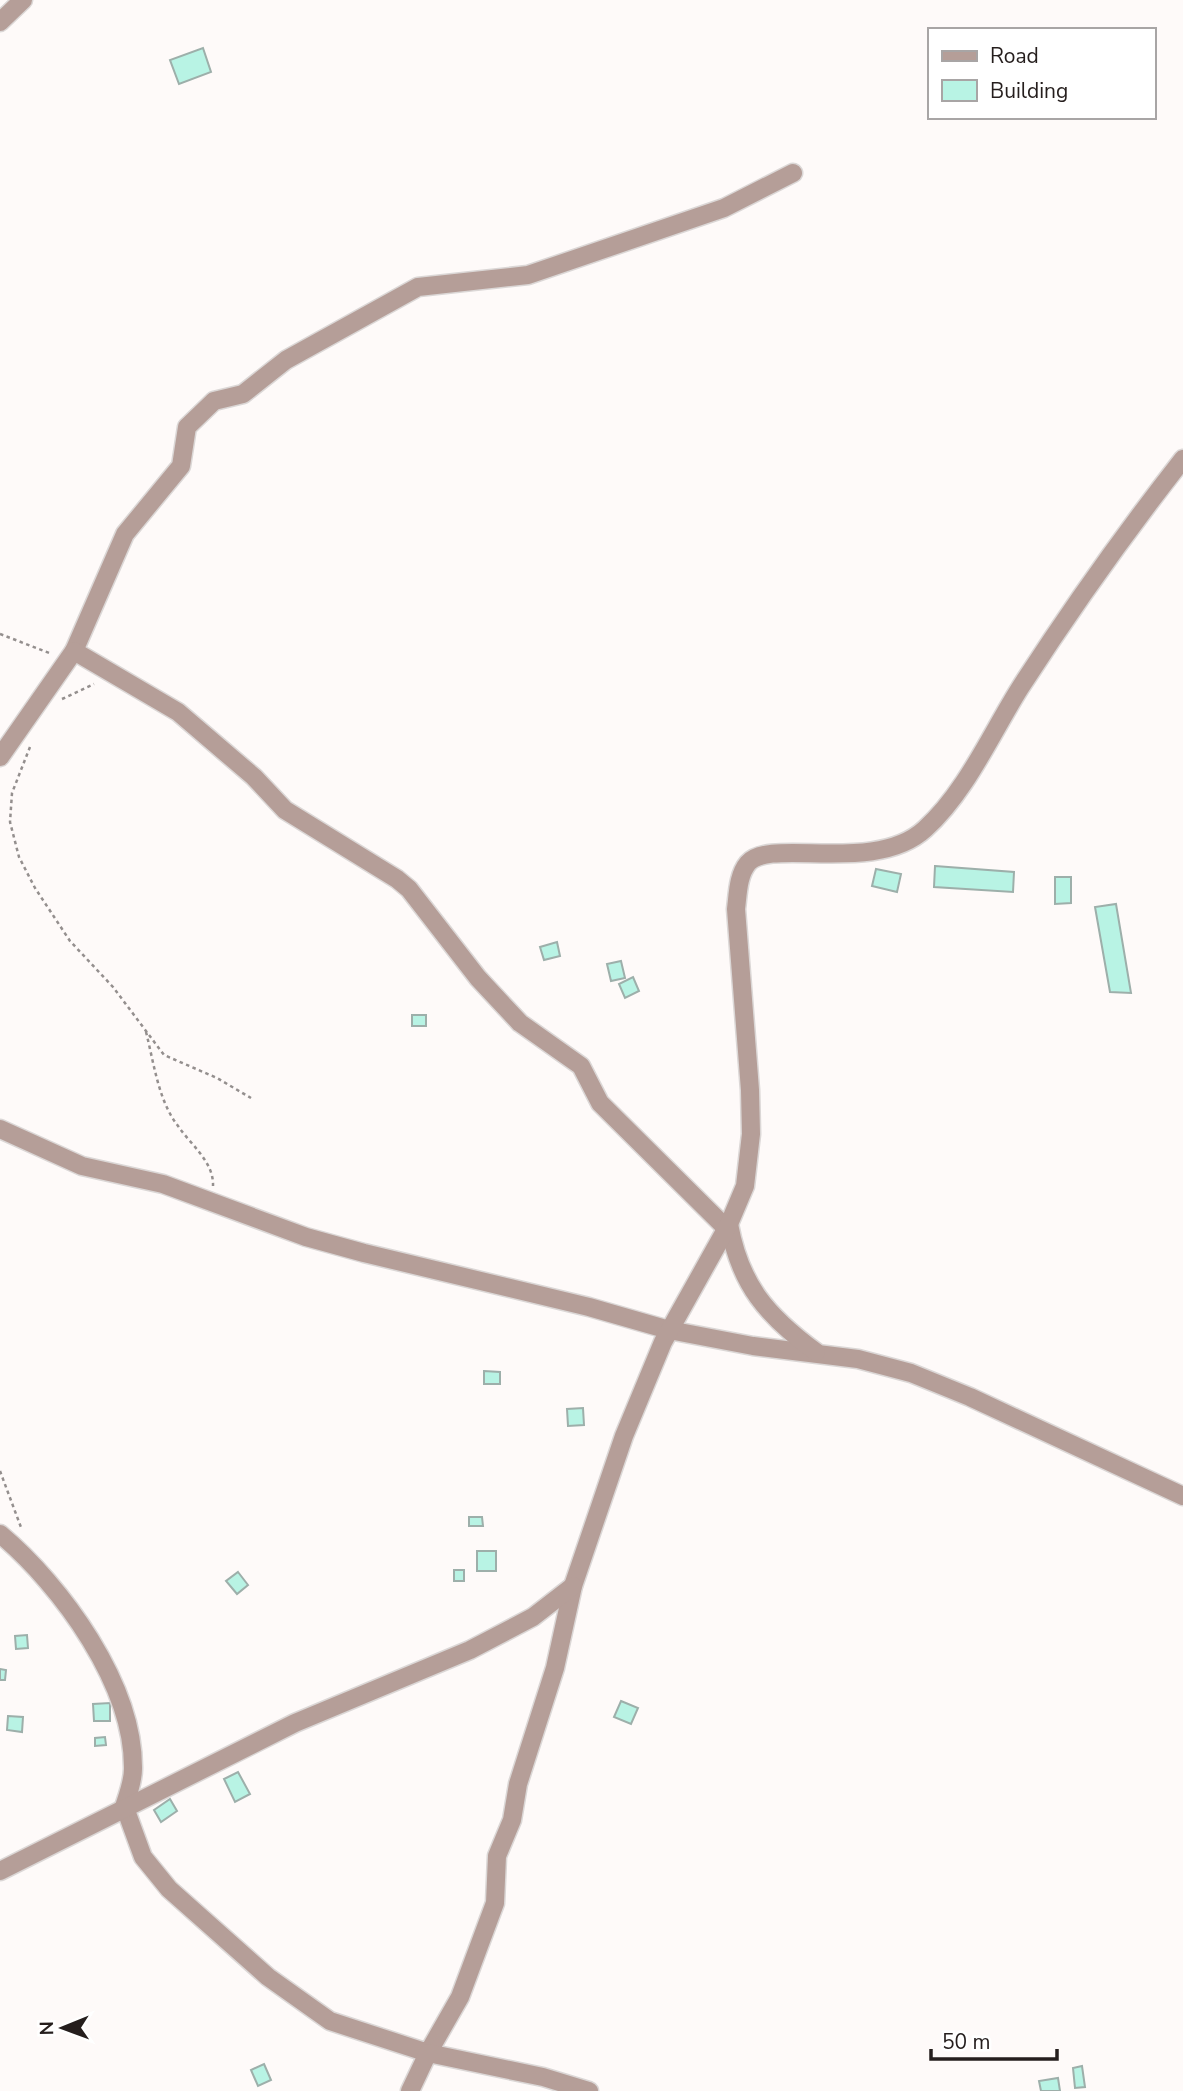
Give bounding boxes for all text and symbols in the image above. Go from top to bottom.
legend [928,28,1155,119]
text: Road [990,42,1039,70]
text: Building [990,77,1068,105]
north arrow [28,1993,98,2063]
scale bar [931,2018,1057,2062]
text: N [34,2021,60,2036]
text: 50 m [942,2028,991,2056]

